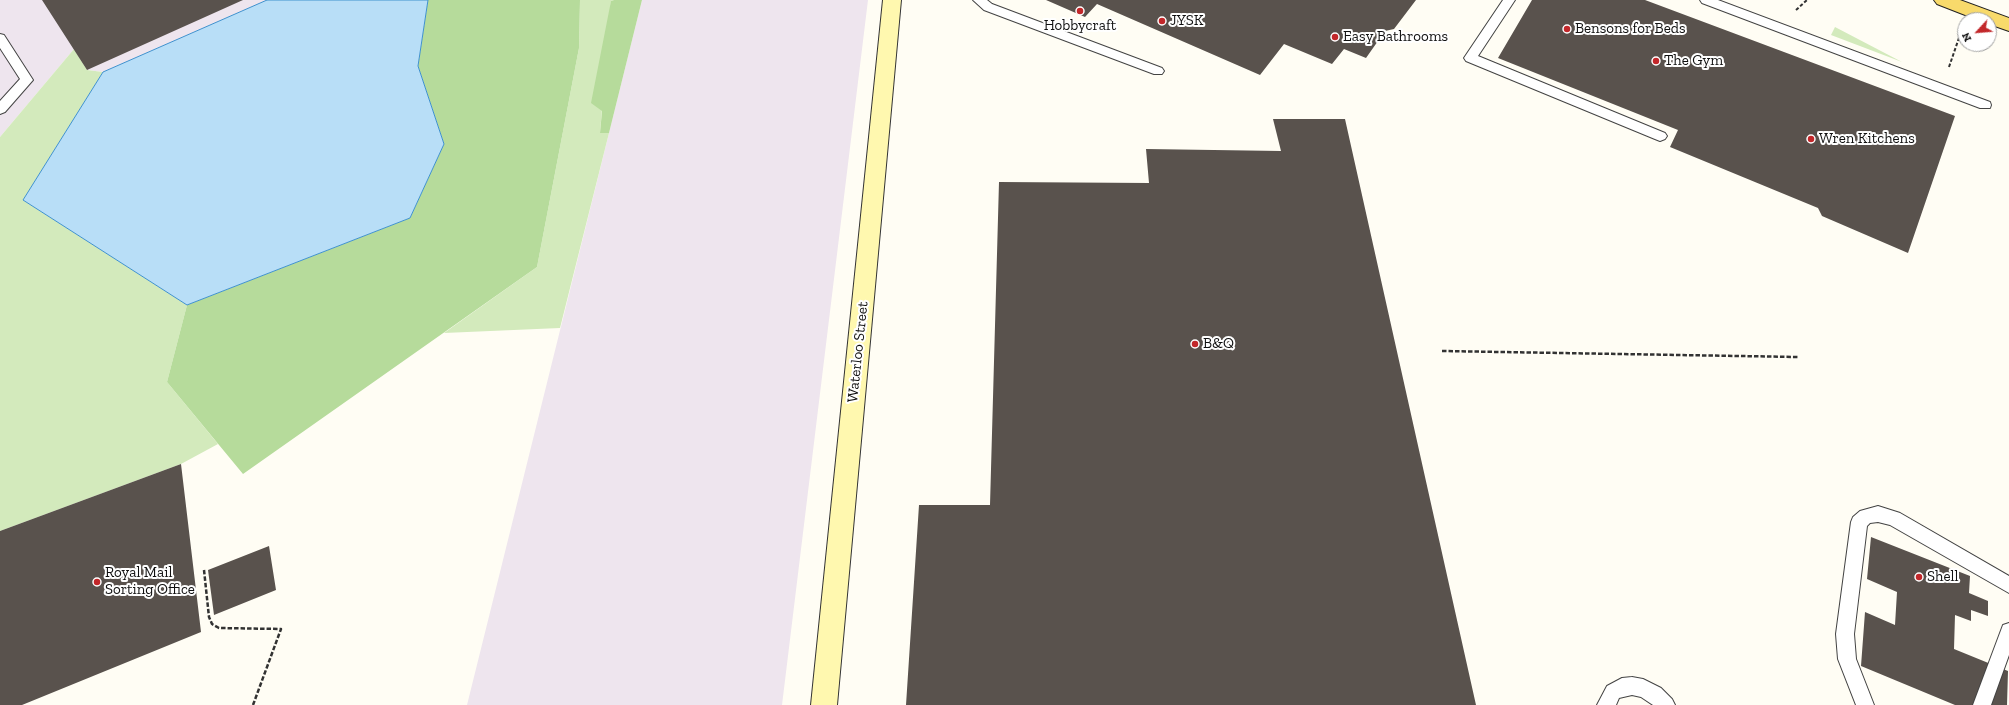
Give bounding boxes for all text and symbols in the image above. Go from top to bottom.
marker: Hobbycraft [1075,6,1085,16]
place label: JYSK [1170,12,1203,30]
north arrow [1957,12,1997,52]
marker: JYSK [1157,16,1167,26]
place label: Hobbycraft [1044,17,1116,35]
place label: Bensons for Beds [1575,20,1686,38]
marker: Bensons for Beds [1562,24,1572,34]
place label: Easy Bathrooms [1343,28,1448,46]
text: N [1959,30,1974,44]
marker: Easy Bathrooms [1330,32,1340,42]
place label: The Gym [1664,52,1723,70]
marker: The Gym [1651,56,1661,66]
place label: Wren Kitchens [1819,130,1915,148]
marker: Wren Kitchens [1806,134,1816,144]
street label: Waterloo Street [844,300,872,404]
place label: B&Q [1203,335,1234,353]
marker: B&Q [1190,339,1200,349]
place label: Royal Mail Sorting Office [105,564,195,599]
place label: Shell [1927,568,1958,586]
marker: Shell [1914,572,1924,582]
marker: Royal Mail Sorting Office [92,577,102,587]

